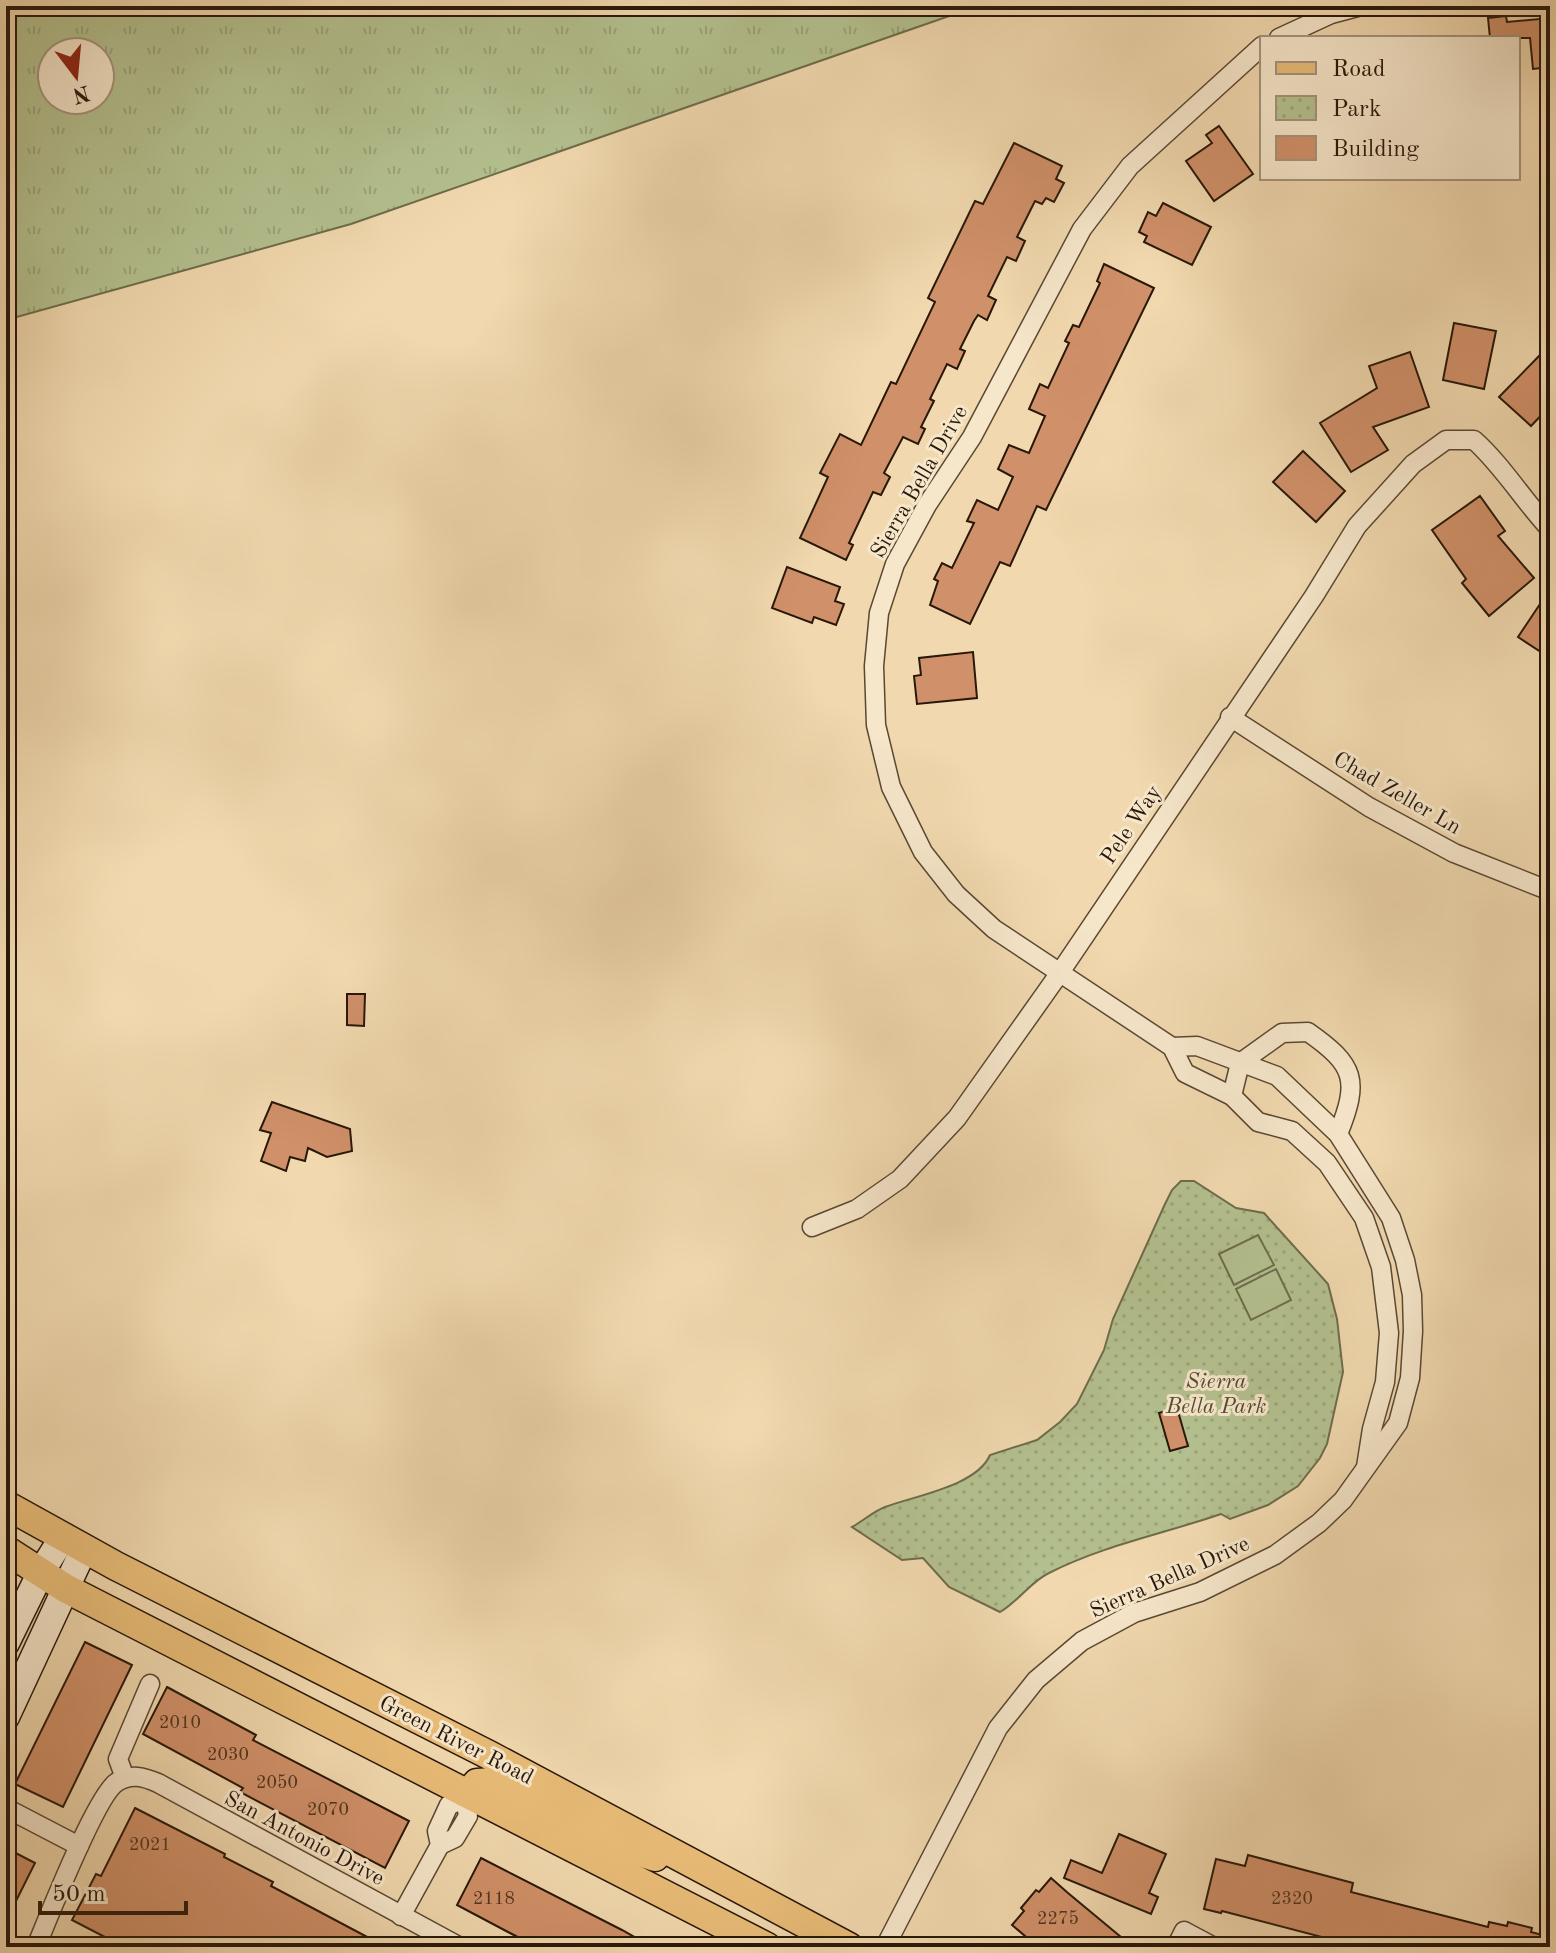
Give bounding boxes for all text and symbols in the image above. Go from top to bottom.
north arrow [36,36,116,116]
legend [1260,36,1520,180]
text: Road [1332,58,1385,82]
text: N [70,80,92,106]
text: Park [1332,98,1381,122]
text: Building [1332,138,1419,162]
street label: Sierra Bella Drive [867,402,972,562]
street label: Chad Zeller Ln [1329,748,1465,839]
street label: Pele Way [1097,781,1166,869]
park label: Sierra Bella Park [1165,1371,1266,1418]
street label: Sierra Bella Drive [1087,1533,1253,1623]
street label: Green River Road [375,1692,537,1789]
house number: 2010 [159,1714,201,1732]
house number: 2030 [207,1746,249,1764]
house number: 2050 [256,1774,298,1792]
street label: San Antonio Drive [220,1787,388,1890]
house number: 2070 [307,1801,349,1819]
house number: 2021 [129,1836,171,1854]
scale bar [40,1865,186,1915]
text: 50 m [52,1883,106,1907]
house number: 2118 [473,1890,515,1908]
house number: 2320 [1271,1890,1313,1908]
house number: 2275 [1037,1910,1079,1928]

